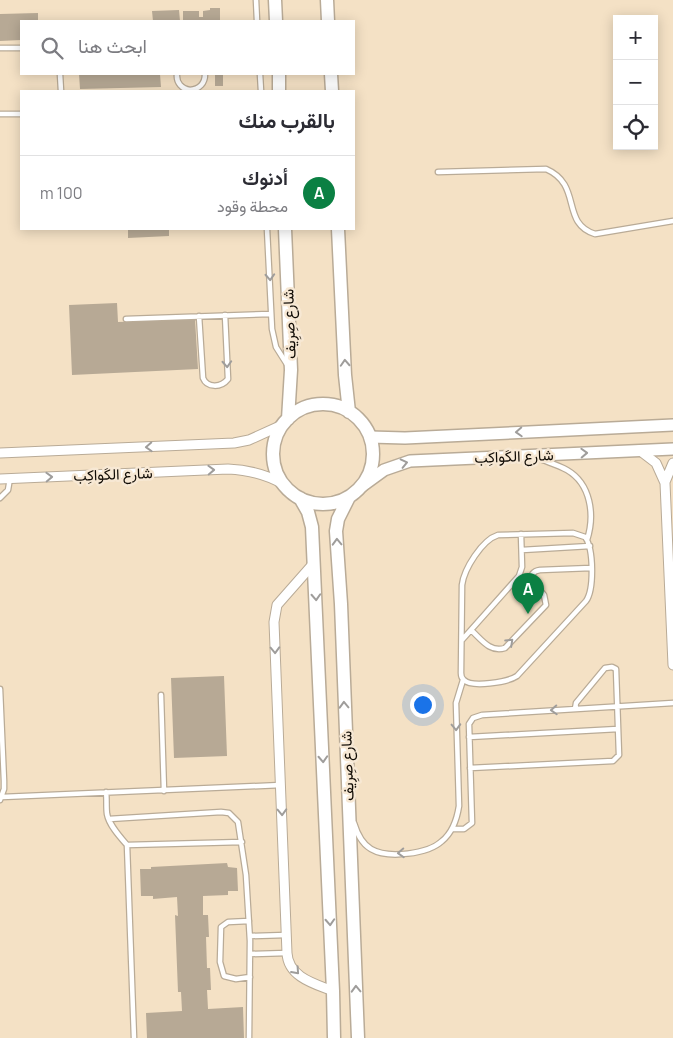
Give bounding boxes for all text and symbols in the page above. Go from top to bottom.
map controls [613,15,658,150]
button: + [613,15,658,60]
search box [20,20,355,75]
text: ابحث هنا [78,33,147,59]
icon: search [38,34,66,62]
button: − [613,60,658,105]
button: locate [613,105,658,150]
text: بالقرب منك [239,106,335,134]
text: أدنوك [242,165,288,191]
text: 100 m [40,182,83,204]
text: A [314,182,324,204]
text: محطة وقود [217,195,288,217]
one-way arrow [264,274,275,282]
street label: شارع صِرِيف [277,288,302,359]
one-way arrow [339,359,350,367]
one-way arrow [221,360,232,368]
one-way arrow [515,427,523,438]
one-way arrow [145,441,153,452]
street label: شارع الكَواكِب [474,444,554,469]
one-way arrow [580,447,588,458]
one-way arrow [399,458,408,469]
street label: شارع الكَواكِب [73,462,153,487]
one-way arrow [208,465,215,475]
one-way arrow [45,471,53,482]
one-way arrow [331,538,342,546]
pin: A [512,573,544,614]
one-way arrow [310,593,321,601]
one-way arrow [505,639,514,648]
one-way arrow [270,646,281,654]
your location [410,692,436,718]
one-way arrow [339,700,350,708]
one-way arrow [550,705,558,716]
one-way arrow [451,724,462,732]
street label: شارع صِرِيف [335,730,360,801]
one-way arrow [318,756,329,764]
one-way arrow [276,808,287,816]
one-way arrow [397,848,405,859]
one-way arrow [325,918,336,926]
one-way arrow [290,966,299,975]
one-way arrow [350,985,361,993]

